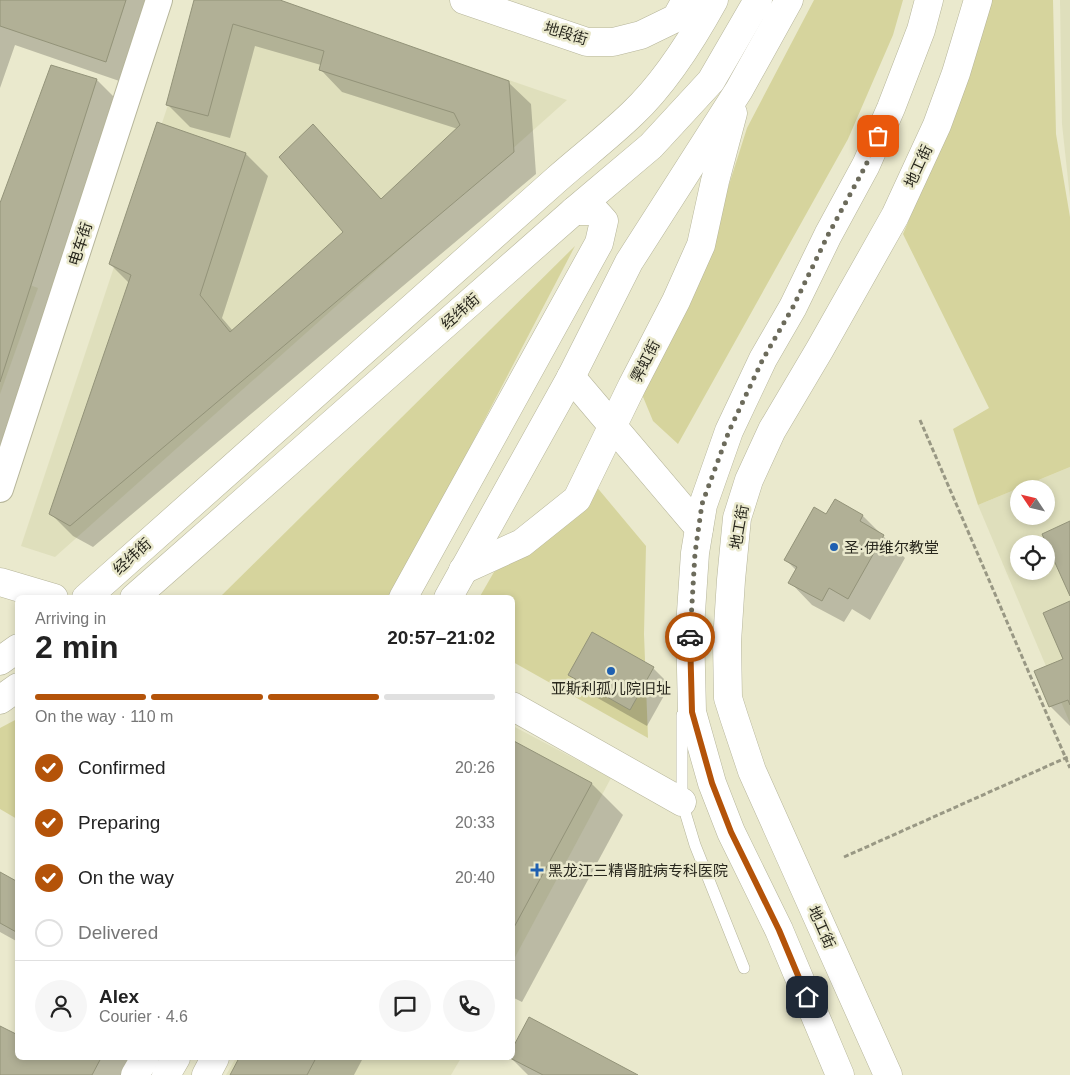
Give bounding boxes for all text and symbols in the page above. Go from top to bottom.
street label: 地段街 [542,18,590,48]
pin [857,115,899,157]
icon: bag [864,122,892,150]
street label: 地工街 [901,142,935,190]
street label: 电车街 [65,220,95,268]
street label: 经纬街 [437,290,483,332]
street label: 霁虹街 [627,337,663,385]
north arrow [1010,480,1055,525]
map controls [1010,480,1055,580]
street label: 地工街 [727,503,751,551]
street label: 经纬街 [110,535,154,577]
button: locate [1010,535,1055,580]
place label: 圣·伊维尔教堂 [844,539,939,556]
marker: 圣·伊维尔教堂 [828,541,840,553]
text: Arriving in [35,610,106,627]
courier [665,612,715,662]
icon: car [676,623,704,651]
text: 20:57–21:02 [387,627,495,648]
text: 2 min [35,629,119,665]
marker: 亚斯利孤儿院旧址 [605,665,617,677]
place label: 亚斯利孤儿院旧址 [551,680,671,697]
text: On the way · 110 m [35,708,173,725]
icon: check [35,754,63,782]
text: Confirmed [78,757,166,778]
text: 20:26 [455,759,495,776]
icon: check [35,809,63,837]
text: Preparing [78,812,160,833]
text: 20:33 [455,814,495,831]
place label: 黑龙江三精肾脏病专科医院 [548,862,728,879]
marker: 黑龙江三精肾脏病专科医院 [530,863,544,877]
icon: check [35,864,63,892]
text: On the way [78,867,174,888]
text: 20:40 [455,869,495,886]
street label: 地工街 [805,903,839,951]
text: Delivered [78,922,158,943]
pin [786,976,828,1018]
button: person [35,980,87,1032]
button: chat [379,980,431,1032]
button: phone [443,980,495,1032]
icon: home [793,983,821,1011]
text: Alex [99,986,139,1007]
text: Courier · 4.6 [99,1008,188,1025]

